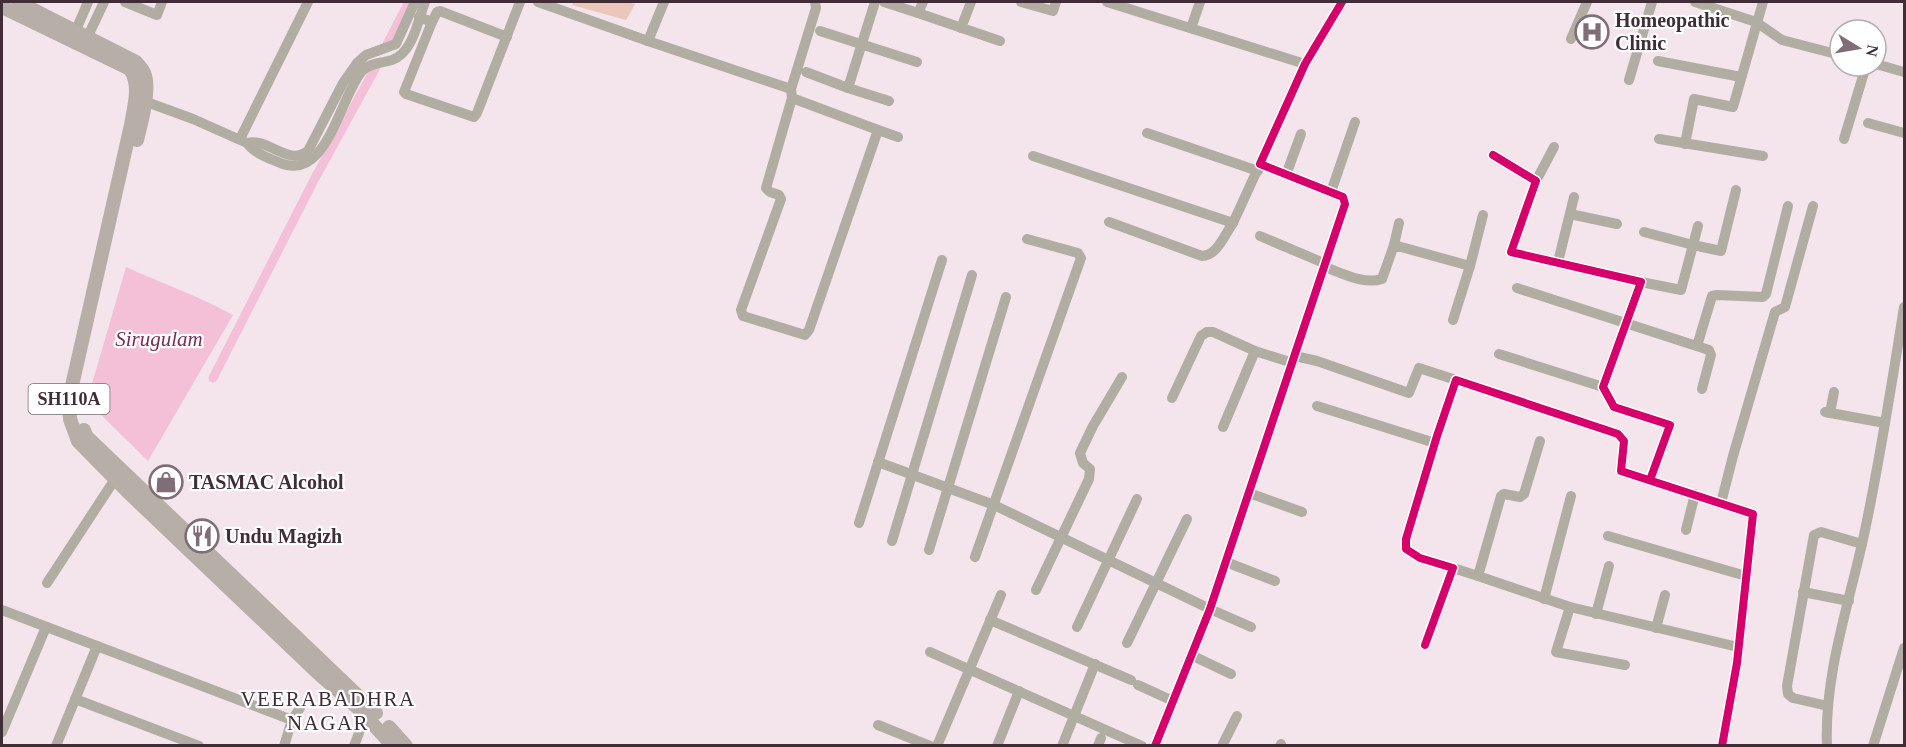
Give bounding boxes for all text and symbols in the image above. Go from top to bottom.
place label: Homeopathic Clinic [1615,9,1730,54]
hospital icon: Homeopathic Clinic [1574,14,1610,50]
north arrow [1828,18,1888,78]
text: N [1863,43,1882,58]
water label: Sirugulam [115,327,203,351]
road number: SH110A [28,384,110,414]
shop icon: TASMAC Alcohol [148,464,184,500]
place label: TASMAC Alcohol [189,471,344,493]
restaurant icon: Undu Magizh [184,518,220,554]
place label: Undu Magizh [225,525,342,548]
district label: VEERABADHRA NAGAR [240,687,416,735]

